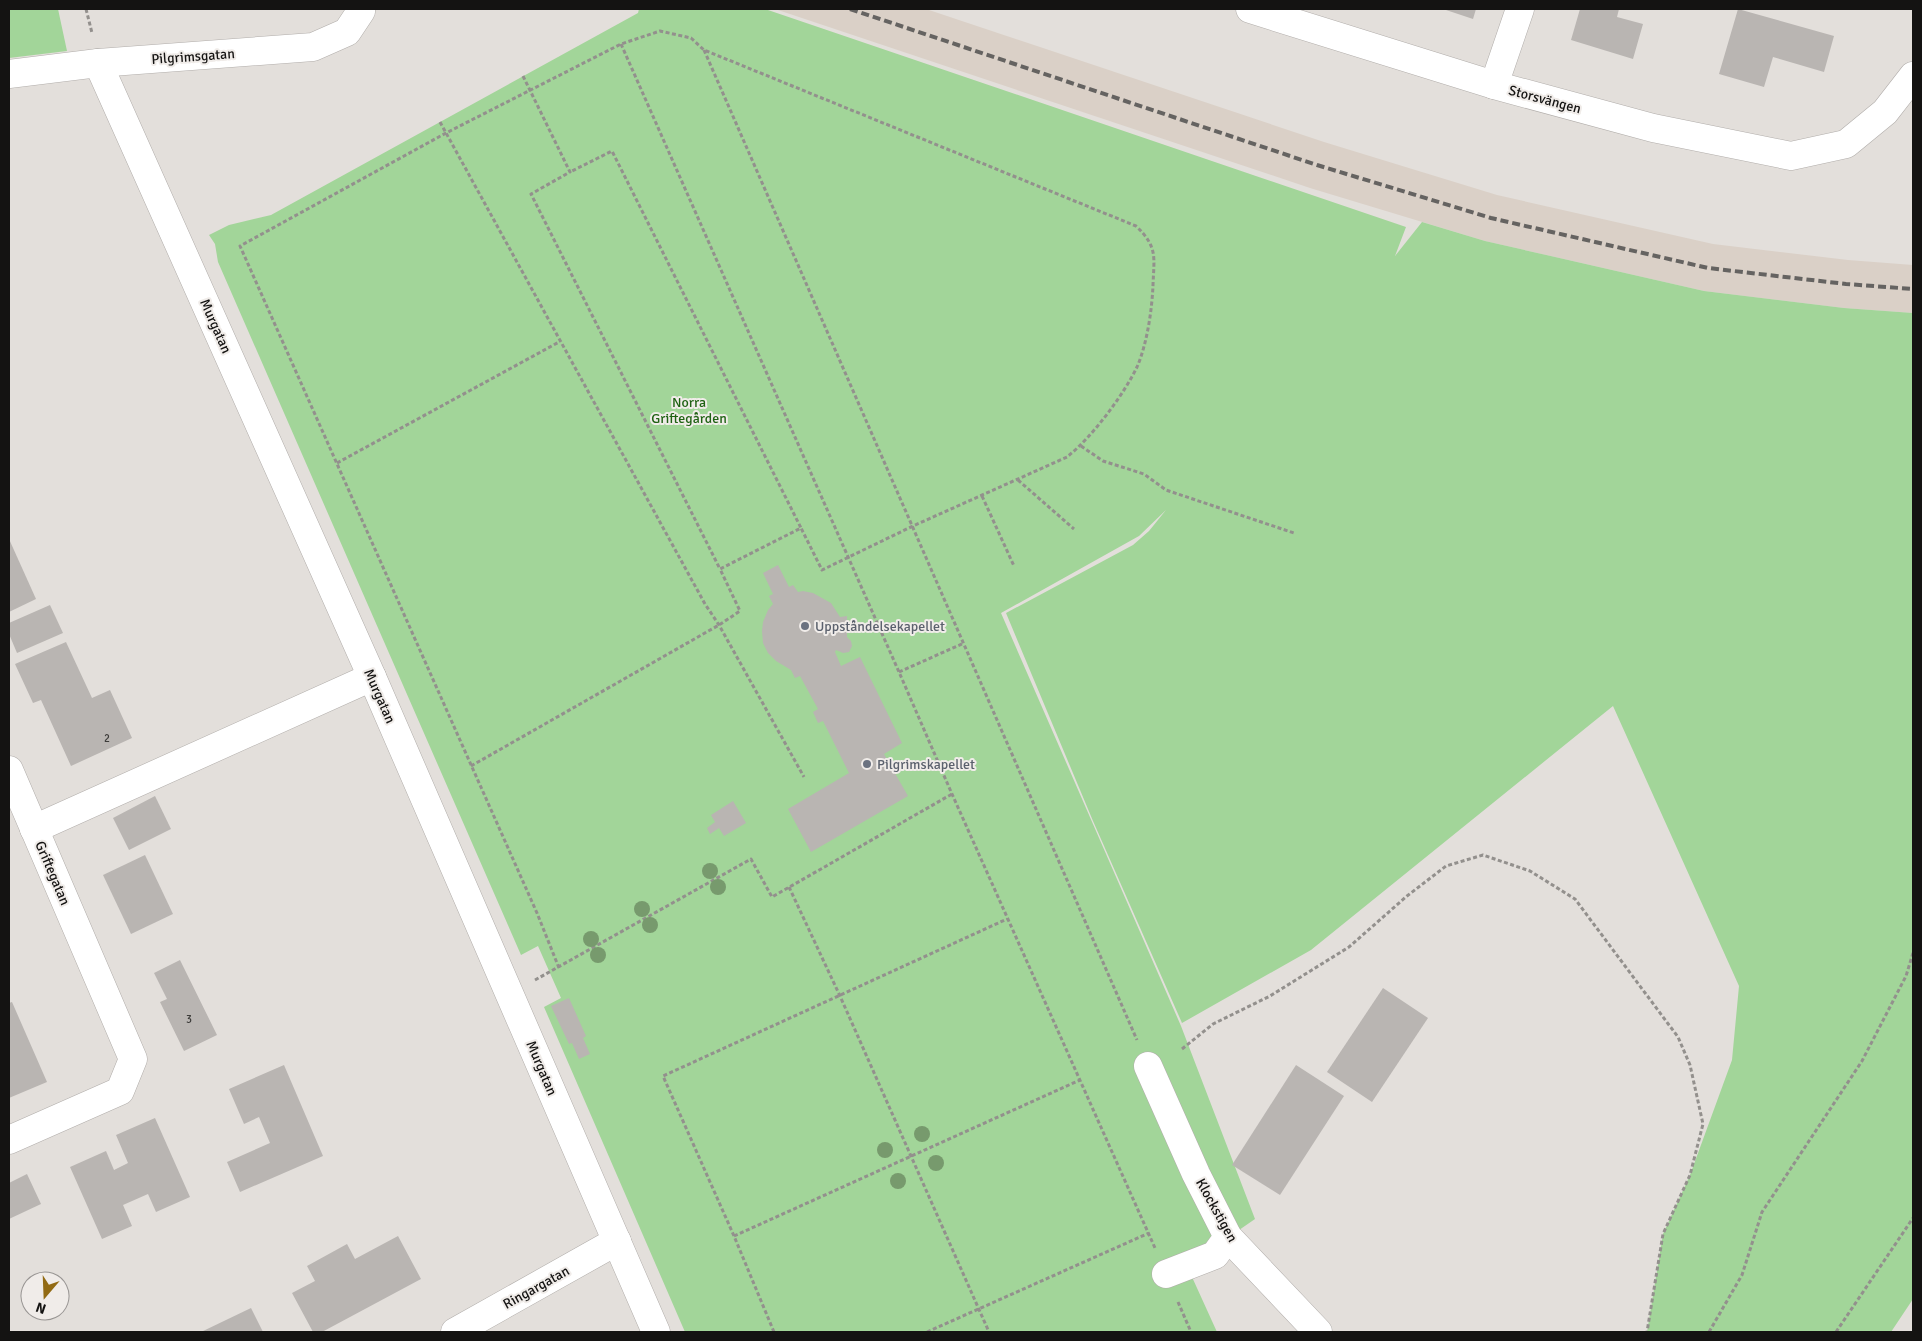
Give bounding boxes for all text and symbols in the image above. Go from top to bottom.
street label: Pilgrimsgatan [151,45,235,68]
street label: Storsvängen [1507,82,1583,117]
street label: Murgatan [196,296,235,356]
park label: Norra Griftegården [651,394,727,427]
place label: Uppståndelsekapellet [815,618,945,635]
marker: Uppståndelsekapellet [799,620,811,632]
street label: Murgatan [360,666,399,726]
house number: 2 [104,732,110,745]
place label: Pilgrimskapellet [877,756,975,773]
marker: Pilgrimskapellet [861,758,873,770]
street label: Griftegatan [31,839,74,908]
house number: 3 [186,1013,192,1026]
street label: Murgatan [522,1038,561,1098]
street label: Klockstigen [1192,1175,1241,1245]
street label: Ringargatan [500,1262,572,1313]
north arrow [20,1271,70,1321]
text: N [34,1298,48,1317]

